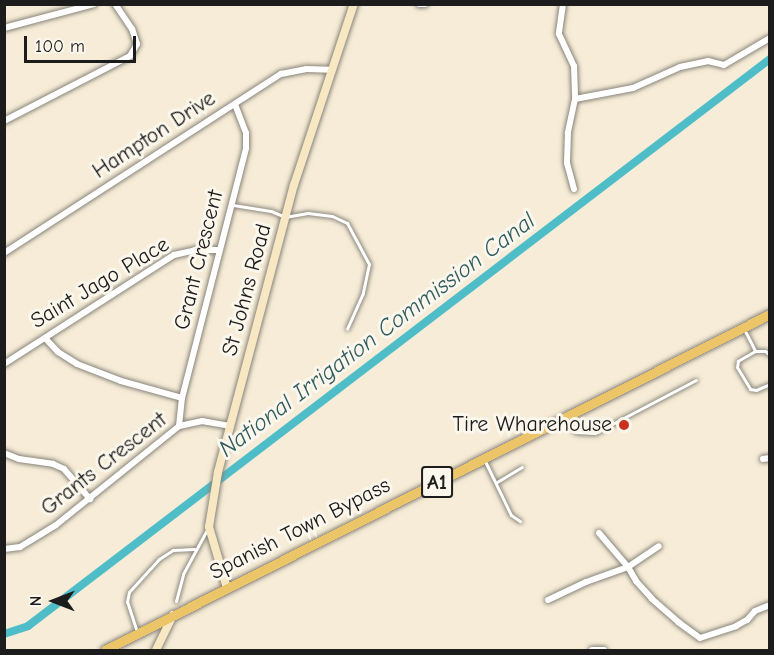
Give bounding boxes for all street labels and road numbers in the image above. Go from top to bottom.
street label: Hampton Drive [88,86,220,184]
street label: Grant Crescent [169,187,229,333]
street label: St Johns Road [217,221,277,359]
street label: Saint Jago Place [26,231,174,335]
street label: Grants Crescent [36,407,172,521]
road number: A1 [420,464,454,500]
street label: Spanish Town Bypass [205,472,395,586]

